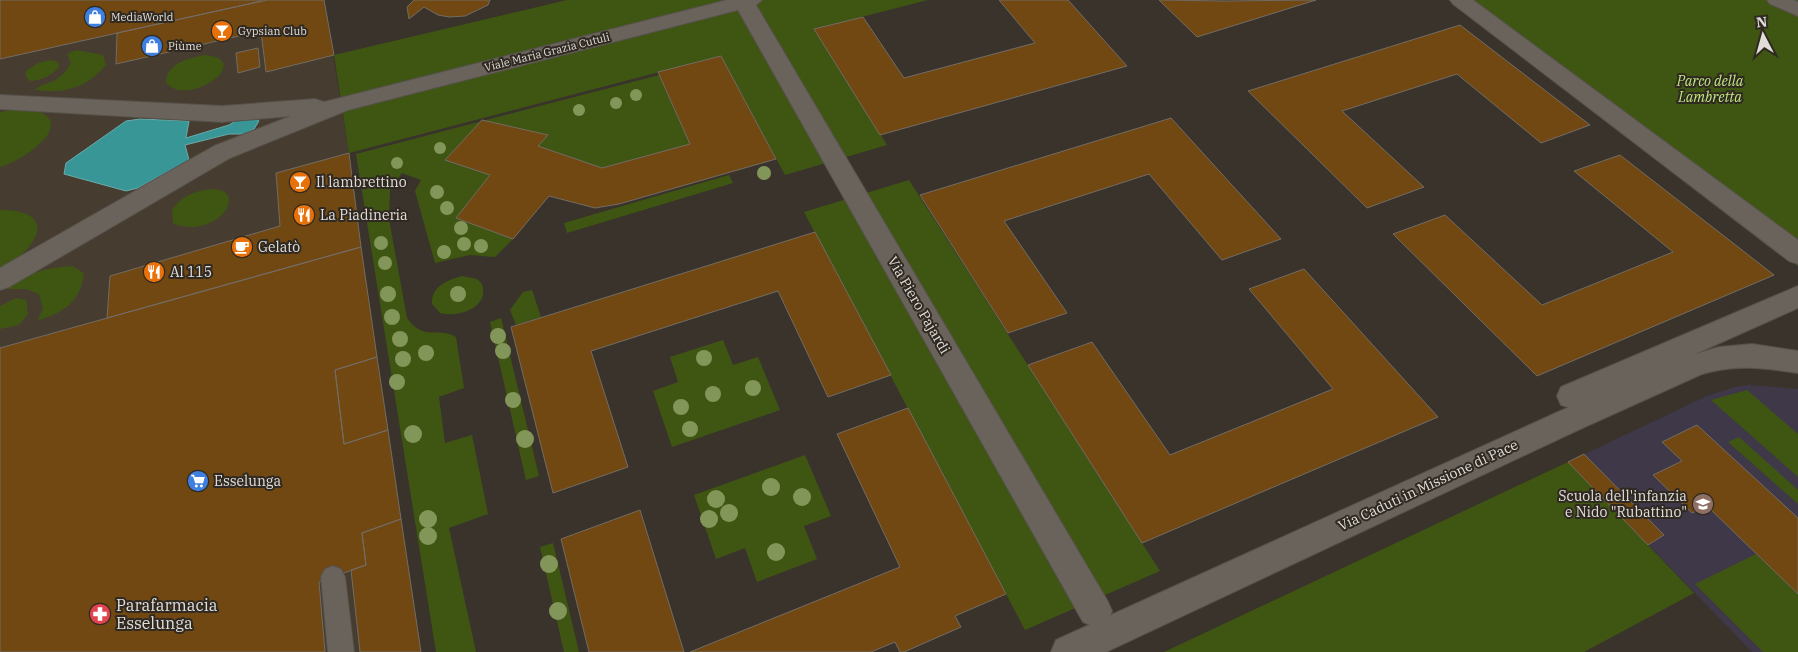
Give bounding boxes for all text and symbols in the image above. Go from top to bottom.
shop icon: MediaWorld [83,5,107,29]
place label: MediaWorld [111,10,174,24]
north arrow [1738,10,1788,60]
text: N [1755,13,1768,32]
bar icon: Gypsian Club [210,19,234,43]
place label: Gypsian Club [238,24,307,38]
street label: Viale Maria Grazia Cutuli [483,30,612,74]
shop icon: Piùme [140,34,164,58]
place label: Piùme [168,39,202,53]
park label: Parco della Lambretta [1676,72,1744,106]
bar icon: Il lambrettino [288,170,312,194]
place label: Il lambrettino [316,173,407,191]
restaurant icon: La Piadineria [292,203,316,227]
place label: La Piadineria [320,206,408,224]
cafe icon: Gelatò [230,235,254,259]
place label: Gelatò [258,238,300,256]
street label: Via Piero Pajardi [884,253,954,357]
restaurant icon: Al 115 [142,260,166,284]
place label: Al 115 [170,263,212,281]
street label: Via Caduti in Missione di Pace [1335,435,1521,535]
supermarket icon: Esselunga [186,469,210,493]
place label: Esselunga [214,472,281,490]
place label: Scuola dell'infanzia e Nido "Rubattino" [1558,487,1687,521]
school or university icon: Scuola dell'infanzia e Nido "Rubattino" [1691,492,1715,516]
place label: Parafarmacia Esselunga [116,595,218,633]
pharmacy icon: Parafarmacia Esselunga [88,602,112,626]

